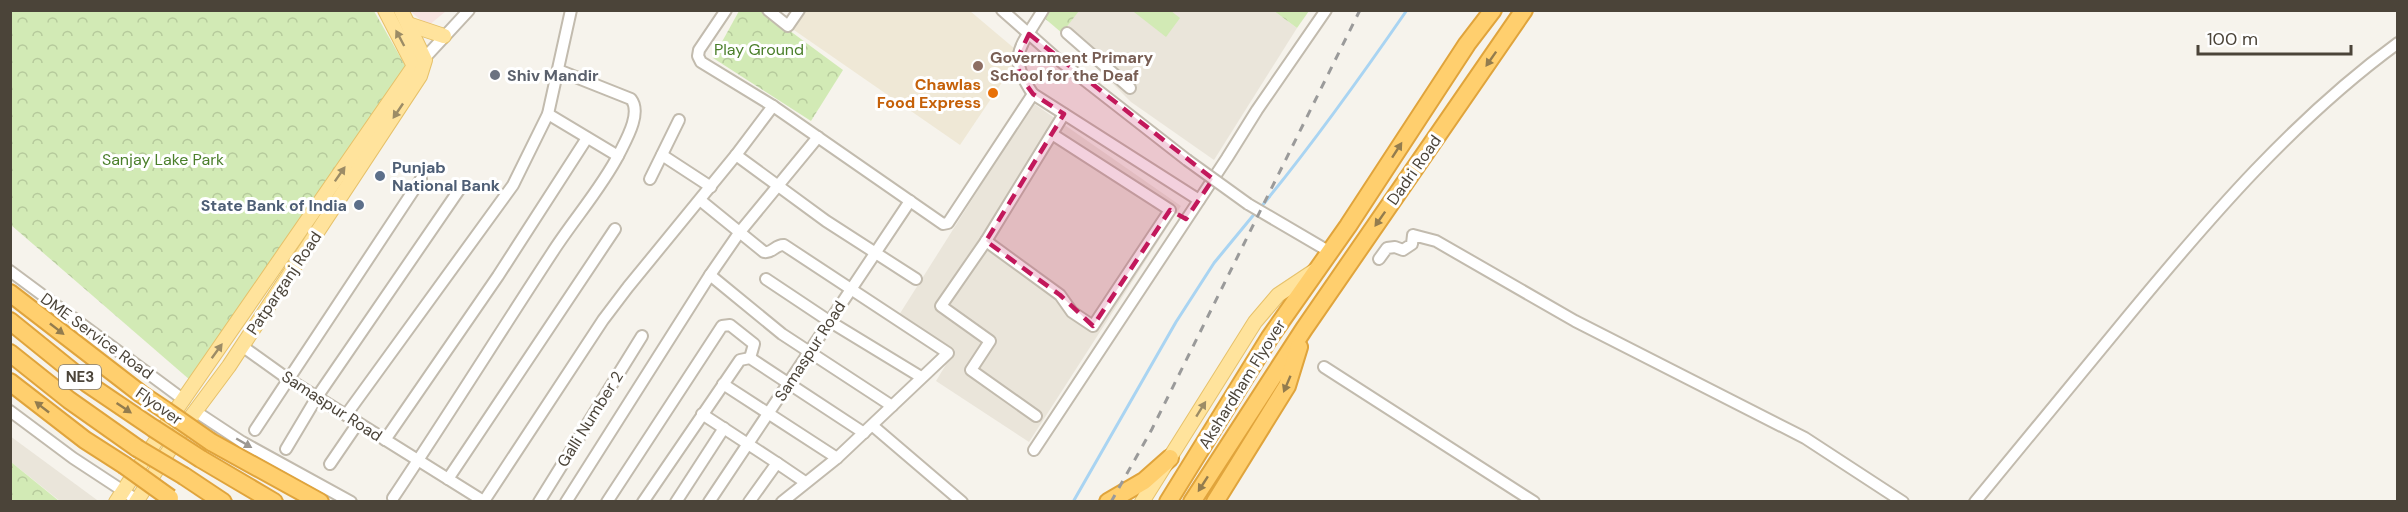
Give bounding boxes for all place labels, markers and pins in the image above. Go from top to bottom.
place label: Government Primary School for the Deaf [990,47,1154,86]
marker: Government Primary School for the Deaf [971,59,985,73]
place label: Shiv Mandir [507,65,599,86]
marker: Shiv Mandir [488,68,502,82]
place label: Chawlas Food Express [877,74,981,113]
marker: Chawlas Food Express [986,86,1000,100]
place label: Punjab National Bank [392,157,501,196]
marker: Punjab National Bank [373,169,387,183]
place label: State Bank of India [201,195,347,216]
marker: State Bank of India [352,198,366,212]

